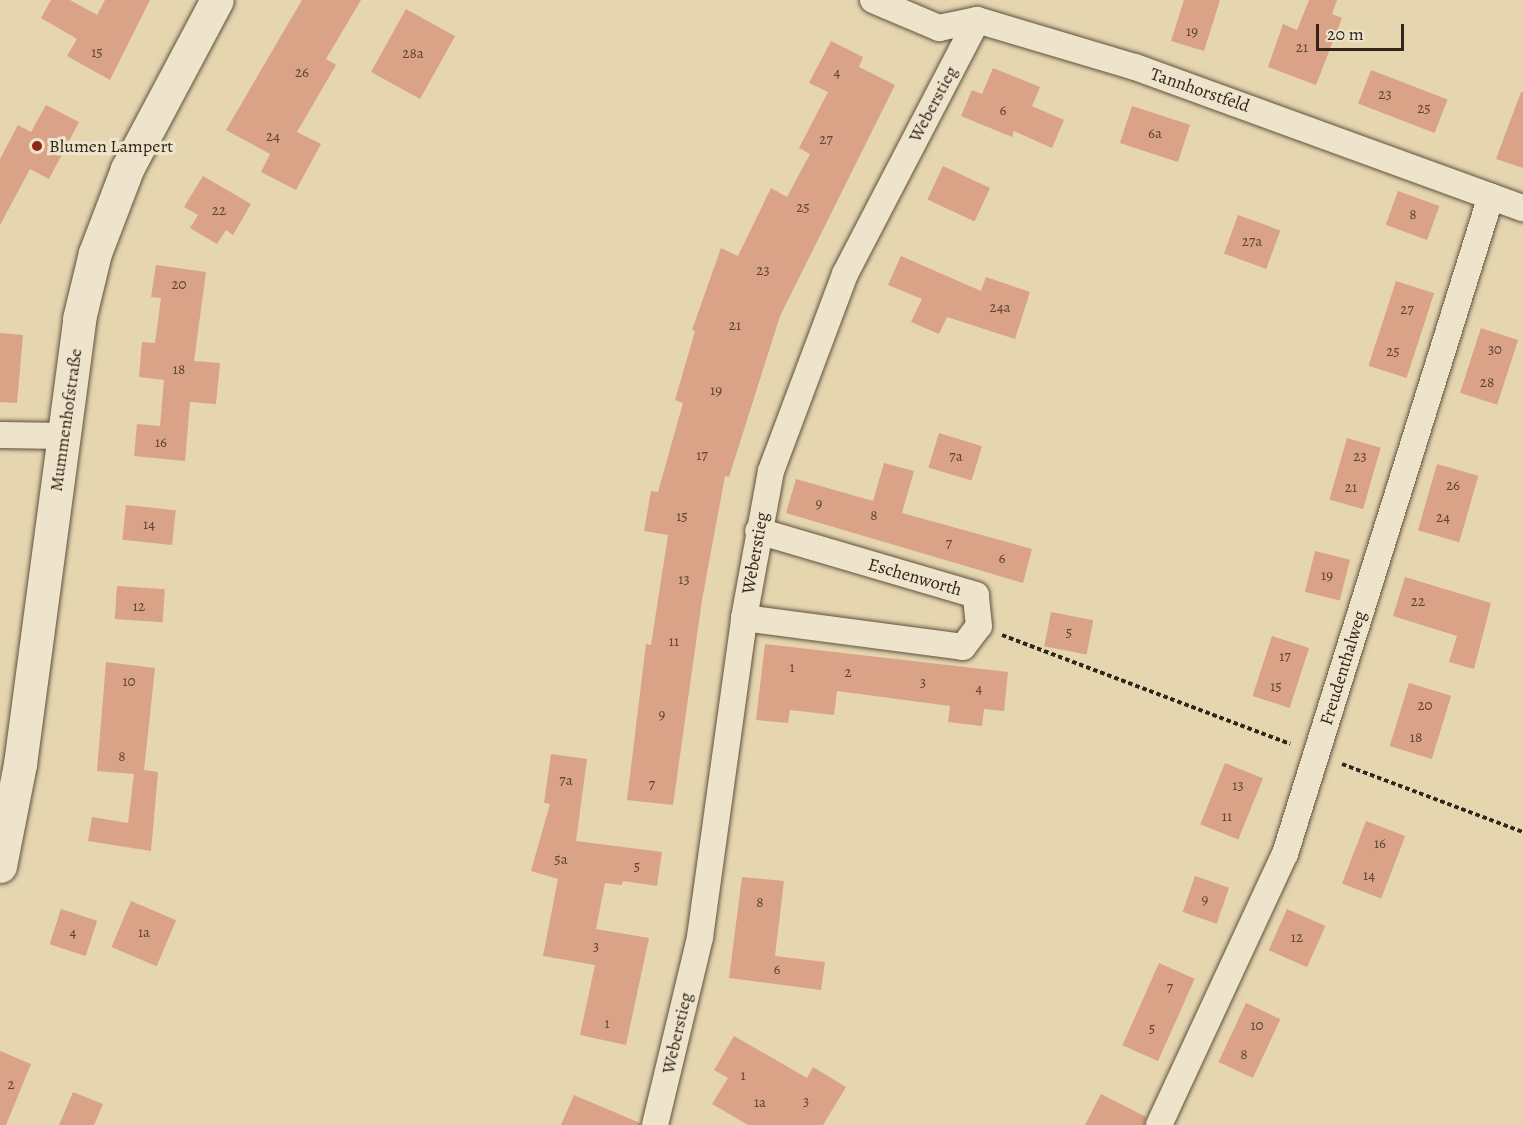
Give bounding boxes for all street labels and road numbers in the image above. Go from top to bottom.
street label: Weberstieg [904,62,962,146]
street label: Tannhorstfeld [1148,63,1252,117]
street label: Mummenhofstraße [45,347,87,493]
street label: Weberstieg [737,510,773,596]
street label: Eschenworth [866,553,964,601]
street label: Freudenthalweg [1315,608,1371,728]
street label: Weberstieg [657,990,697,1076]

